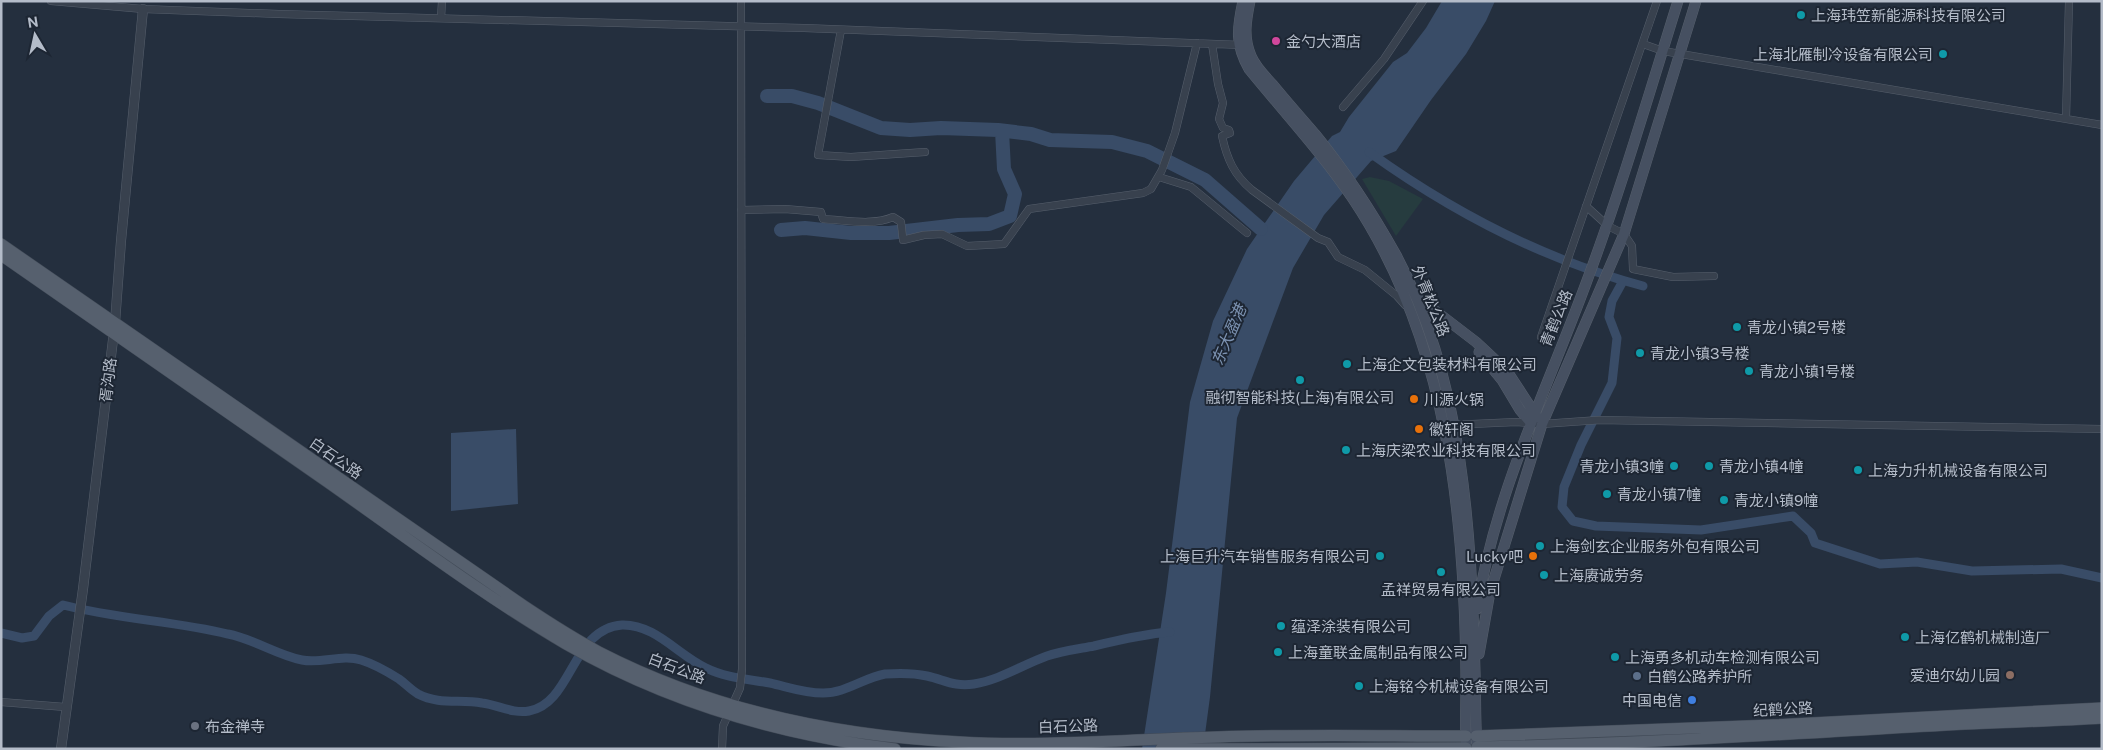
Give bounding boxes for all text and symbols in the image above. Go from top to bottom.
place label: 上海玮笠新能源科技有限公司 [1811,7,2006,24]
marker: 上海玮笠新能源科技有限公司 [1795,9,1807,21]
north arrow [10,10,60,60]
text: N [26,13,40,31]
place label: 金勺大酒店 [1286,33,1361,50]
marker: 金勺大酒店 [1270,35,1282,47]
place label: 上海北雁制冷设备有限公司 [1753,46,1933,63]
marker: 上海北雁制冷设备有限公司 [1937,48,1949,60]
street label: 外青松公路 [1409,263,1453,339]
street label: 青鹤公路 [1537,287,1575,349]
water label: 东大盈港 [1208,300,1251,368]
place label: 青龙小镇2号楼 [1747,319,1846,336]
marker: 青龙小镇2号楼 [1731,321,1743,333]
place label: 青龙小镇3号楼 [1650,345,1749,362]
marker: 青龙小镇3号楼 [1634,347,1646,359]
place label: 上海企文包装材料有限公司 [1357,356,1537,373]
street label: 胥沟路 [97,357,119,403]
marker: 上海企文包装材料有限公司 [1341,358,1353,370]
place label: 青龙小镇1号楼 [1759,363,1855,380]
marker: 青龙小镇1号楼 [1743,365,1755,377]
marker: 融彻智能科技(上海)有限公司 [1294,374,1306,386]
place label: 融彻智能科技(上海)有限公司 [1205,389,1395,406]
place label: 川源火锅 [1424,391,1484,408]
marker: 川源火锅 [1408,393,1420,405]
place label: 徽轩阁 [1429,421,1474,438]
marker: 徽轩阁 [1413,423,1425,435]
street label: 白石公路 [307,434,365,482]
place label: 上海庆梁农业科技有限公司 [1356,442,1536,459]
marker: 上海庆梁农业科技有限公司 [1340,444,1352,456]
place label: 青龙小镇3幢 [1580,458,1664,475]
place label: 青龙小镇4幢 [1719,458,1803,475]
marker: 青龙小镇3幢 [1668,460,1680,472]
marker: 青龙小镇4幢 [1703,460,1715,472]
place label: 上海力升机械设备有限公司 [1868,462,2048,479]
marker: 上海力升机械设备有限公司 [1852,464,1864,476]
place label: 青龙小镇7幢 [1617,486,1701,503]
marker: 青龙小镇7幢 [1601,488,1613,500]
place label: 青龙小镇9幢 [1734,492,1818,509]
marker: 青龙小镇9幢 [1718,494,1730,506]
place label: 上海剑玄企业服务外包有限公司 [1550,538,1760,555]
marker: 上海剑玄企业服务外包有限公司 [1534,540,1546,552]
place label: 上海巨升汽车销售服务有限公司 [1160,548,1370,565]
place label: Lucky吧 [1466,548,1523,565]
marker: 上海巨升汽车销售服务有限公司 [1374,550,1386,562]
marker: Lucky吧 [1527,550,1539,562]
marker: 孟祥贸易有限公司 [1435,566,1447,578]
place label: 上海赓诚劳务 [1554,567,1644,584]
marker: 上海赓诚劳务 [1538,569,1550,581]
place label: 孟祥贸易有限公司 [1381,581,1501,598]
place label: 蕴泽涂装有限公司 [1291,618,1411,635]
marker: 蕴泽涂装有限公司 [1275,620,1287,632]
place label: 上海亿鹤机械制造厂 [1915,629,2050,646]
marker: 上海亿鹤机械制造厂 [1899,631,1911,643]
place label: 上海童联金属制品有限公司 [1288,644,1468,661]
marker: 上海童联金属制品有限公司 [1272,646,1284,658]
street label: 白石公路 [646,649,708,687]
place label: 上海勇多机动车检测有限公司 [1625,649,1820,666]
marker: 上海勇多机动车检测有限公司 [1609,651,1621,663]
place label: 爱迪尔幼儿园 [1910,667,2000,684]
place label: 白鹤公路养护所 [1647,668,1752,685]
marker: 爱迪尔幼儿园 [2004,669,2016,681]
marker: 白鹤公路养护所 [1631,670,1643,682]
place label: 上海铭今机械设备有限公司 [1369,678,1549,695]
marker: 上海铭今机械设备有限公司 [1353,680,1365,692]
place label: 中国电信 [1622,692,1682,709]
marker: 中国电信 [1686,694,1698,706]
street label: 纪鹤公路 [1753,699,1813,719]
street label: 白石公路 [1038,716,1098,736]
place label: 布金禅寺 [205,718,265,735]
marker: 布金禅寺 [189,720,201,732]

